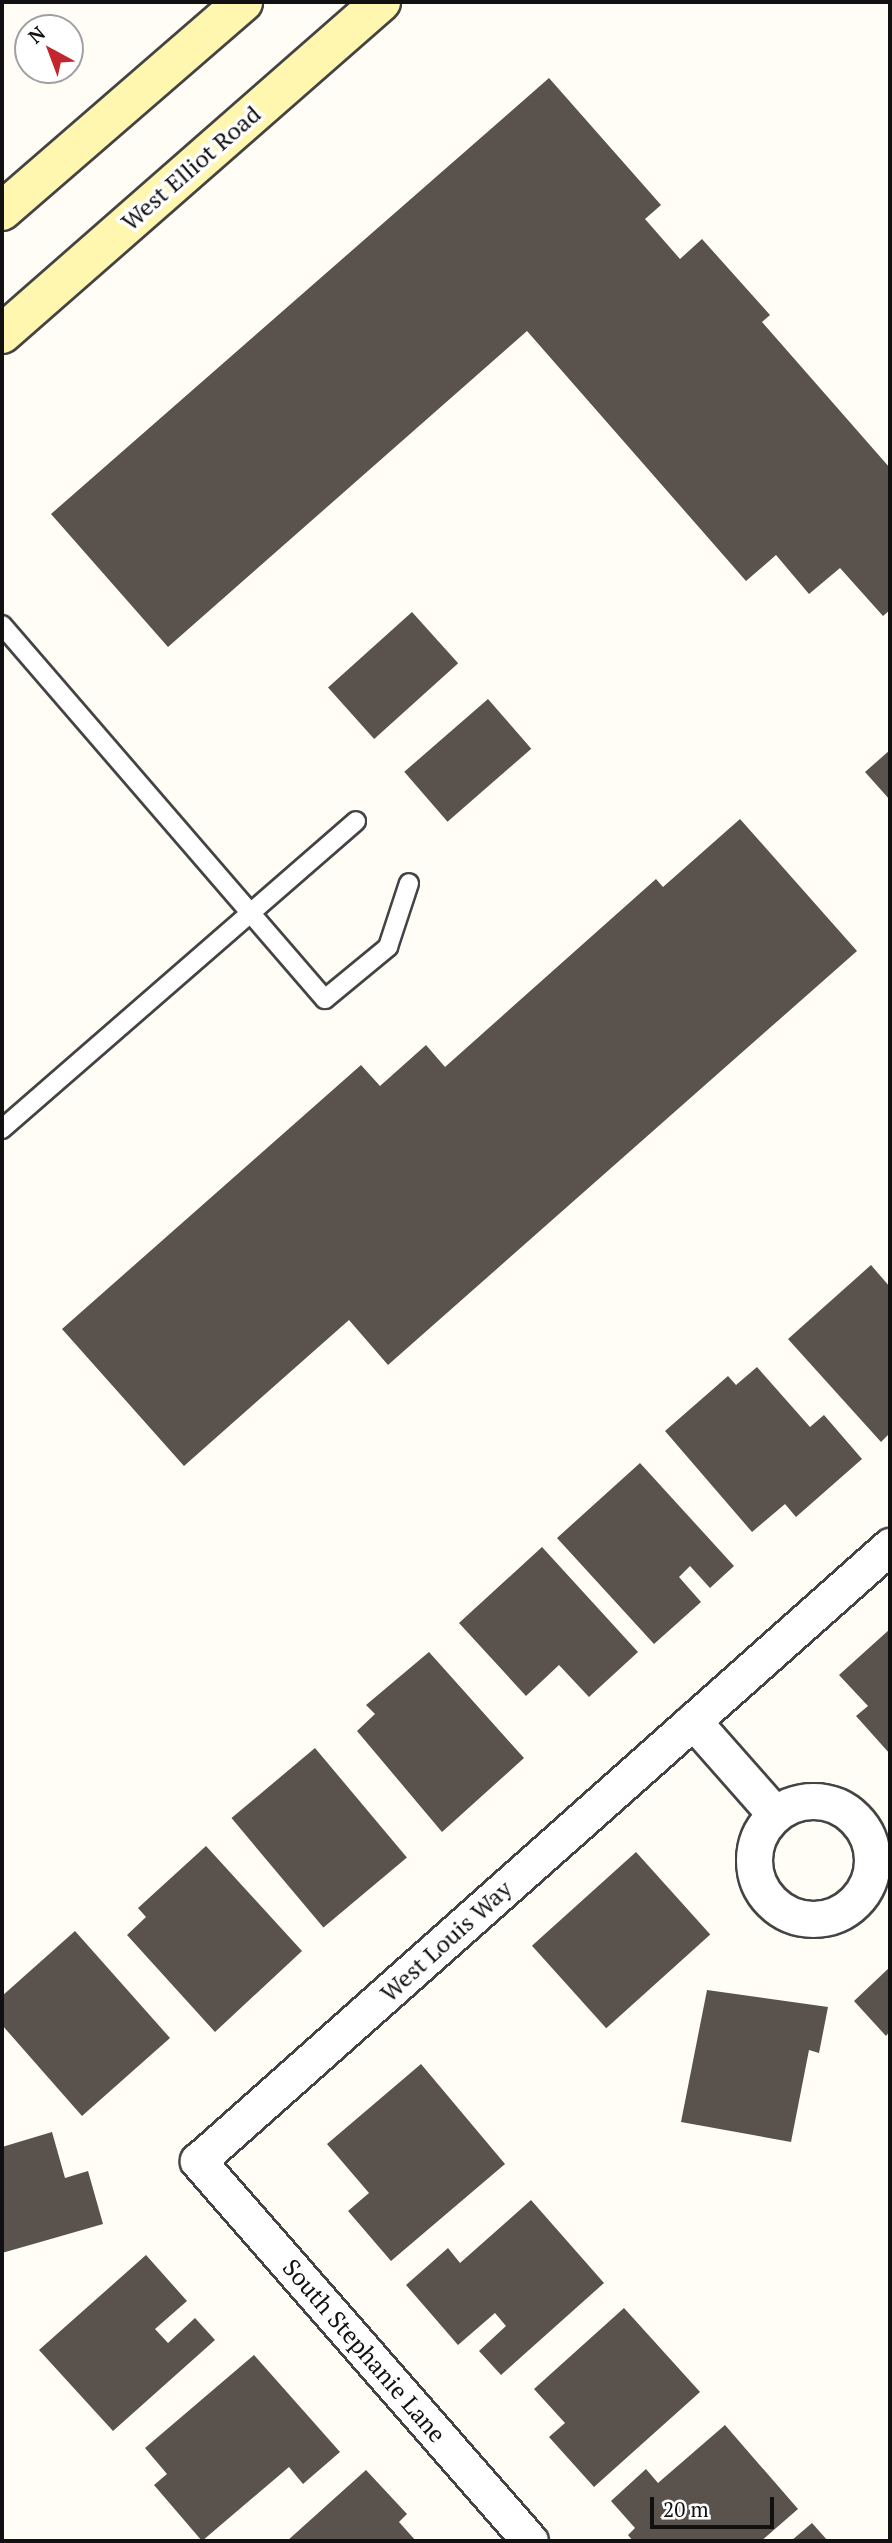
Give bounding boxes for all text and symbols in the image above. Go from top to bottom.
north arrow [14,14,84,84]
text: N [23,20,50,48]
street label: West Elliot Road [116,100,266,236]
street label: West Louis Way [374,1874,518,2008]
street label: South Stephanie Lane [277,2253,451,2449]
scale bar [654,2484,778,2528]
text: 20 m [663,2495,709,2523]

